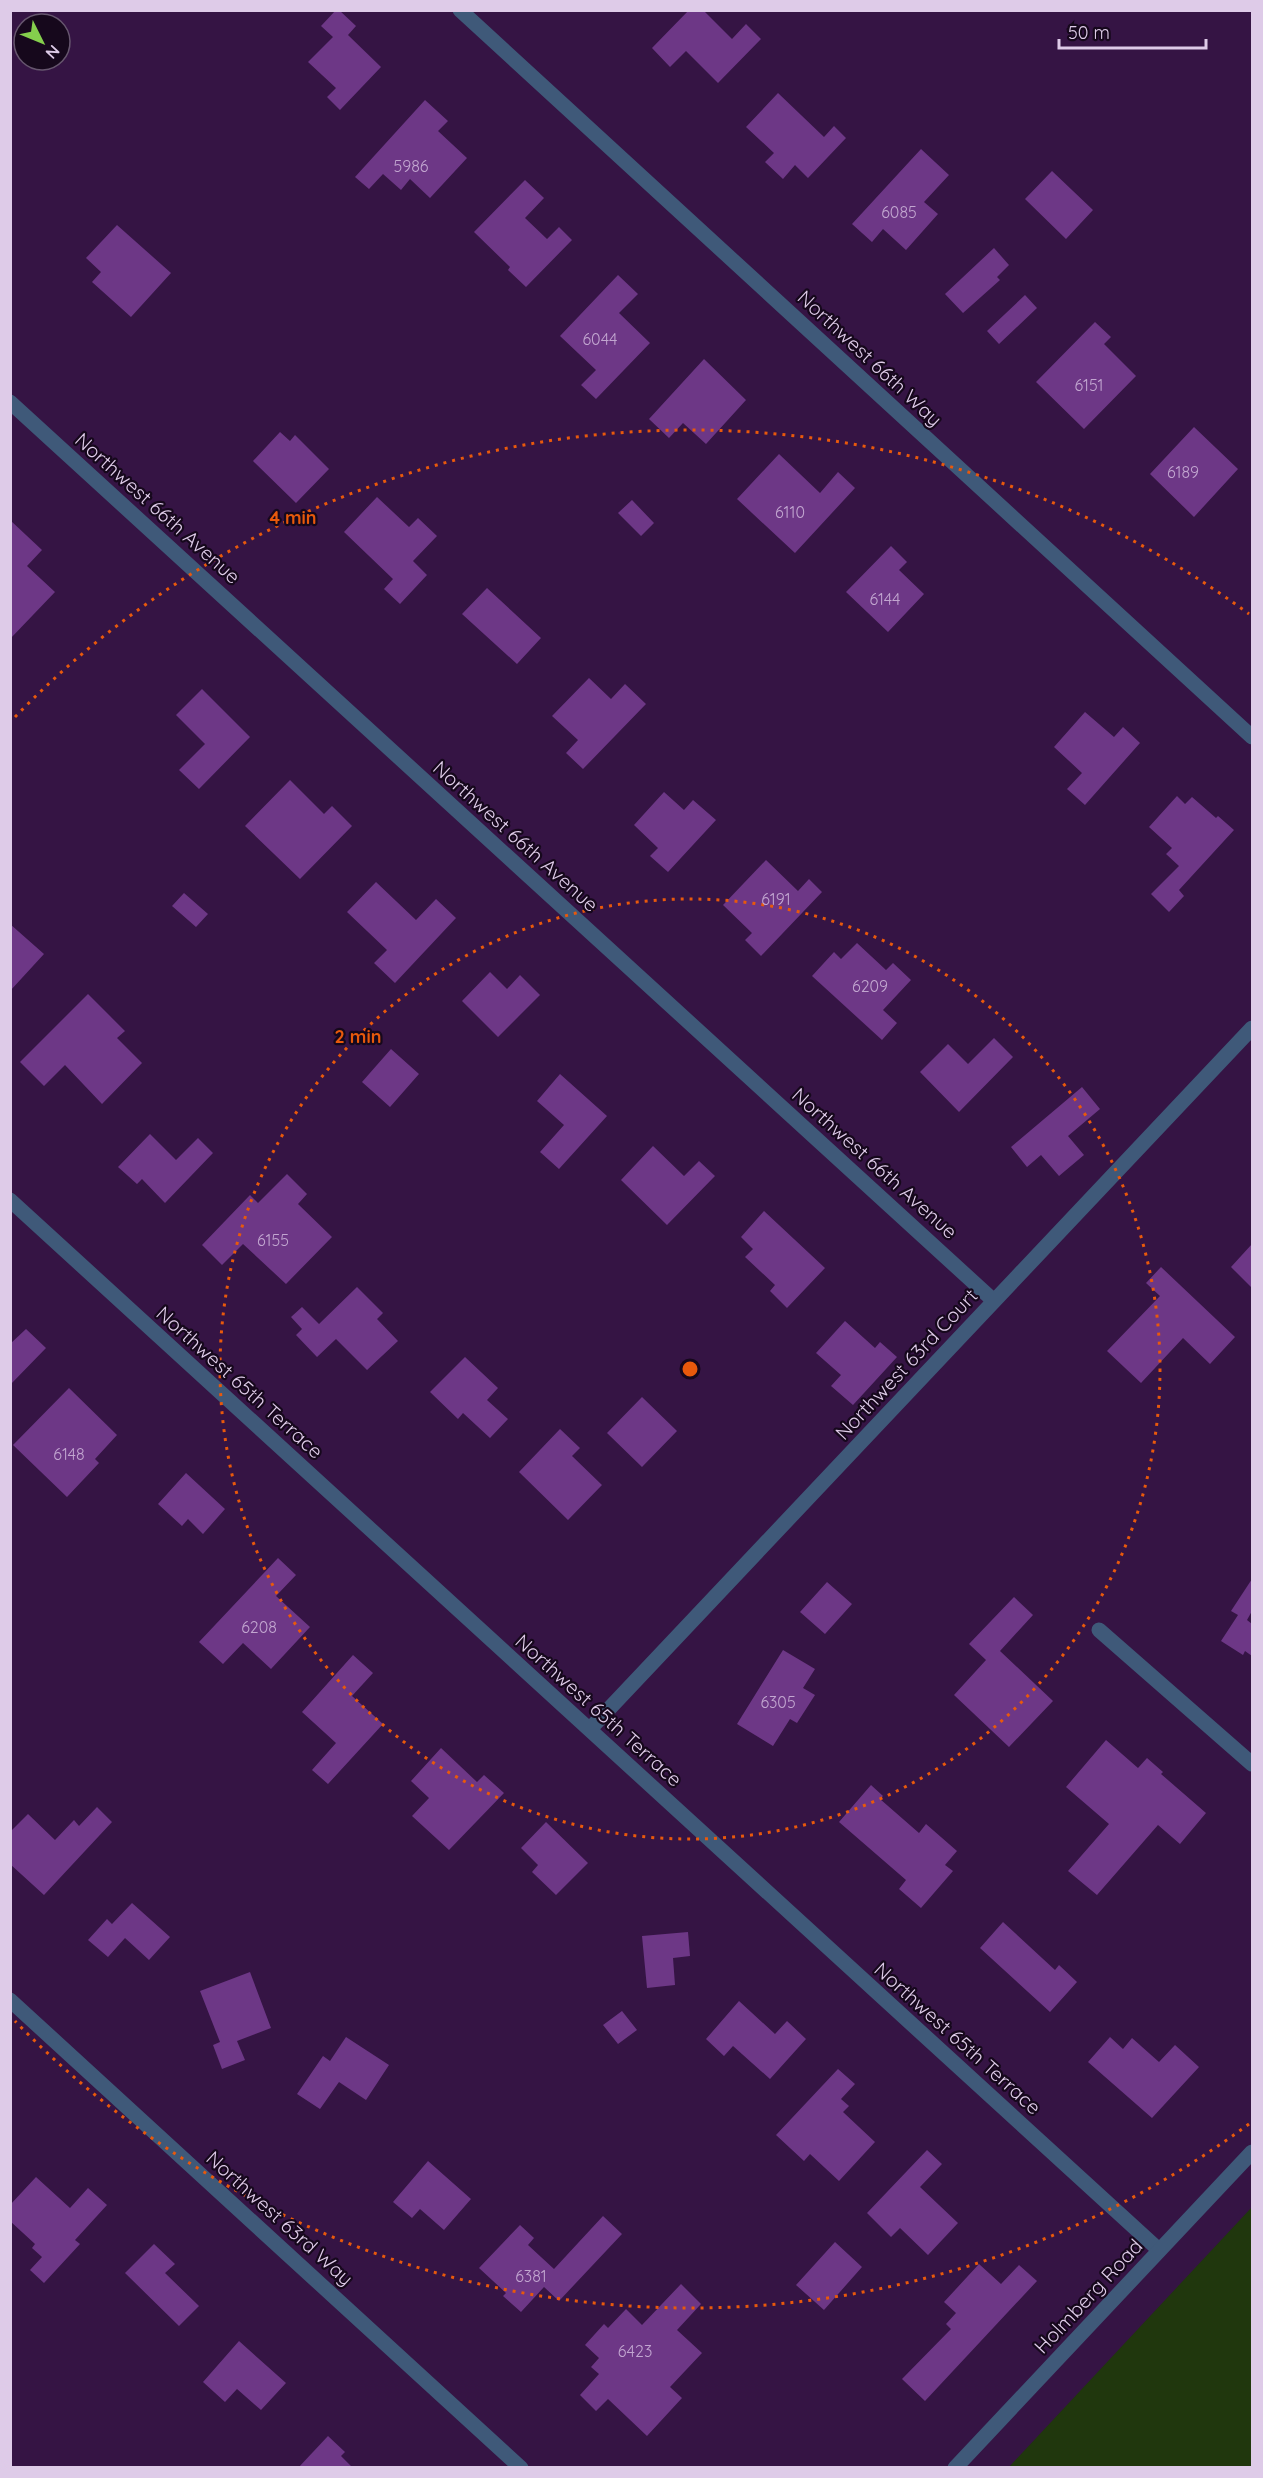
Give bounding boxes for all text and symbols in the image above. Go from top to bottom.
north arrow [12,12,72,72]
scale bar [1059,12,1206,50]
text: 50 m [1068,21,1110,44]
text: N [42,41,64,63]
house number: 5986 [394,156,429,176]
house number: 6085 [881,202,917,222]
street label: Northwest 66th Way [793,285,947,431]
house number: 6044 [583,329,618,349]
house number: 6151 [1074,375,1104,395]
street label: Northwest 66th Avenue [70,427,246,589]
house number: 6189 [1167,462,1199,482]
house number: 6110 [775,502,805,522]
text: 4 min [269,506,317,529]
house number: 6144 [869,589,901,609]
street label: Northwest 66th Avenue [428,755,604,917]
house number: 6191 [761,889,791,909]
house number: 6209 [852,976,888,996]
text: 2 min [335,1025,381,1048]
street label: Northwest 66th Avenue [787,1082,963,1244]
house number: 6155 [257,1230,289,1250]
street label: Northwest 63rd Court [830,1283,983,1445]
street label: Northwest 65th Terrace [152,1301,328,1463]
centre of rings [680,1359,700,1379]
house number: 6148 [53,1444,85,1464]
house number: 6208 [241,1617,277,1637]
street label: Northwest 65th Terrace [511,1629,687,1791]
house number: 6305 [760,1692,796,1712]
street label: Northwest 65th Terrace [870,1957,1046,2119]
street label: Northwest 63rd Way [201,2145,359,2291]
street label: Holmberg Road [1028,2233,1148,2359]
house number: 6381 [515,2266,547,2286]
house number: 6423 [618,2341,652,2361]

